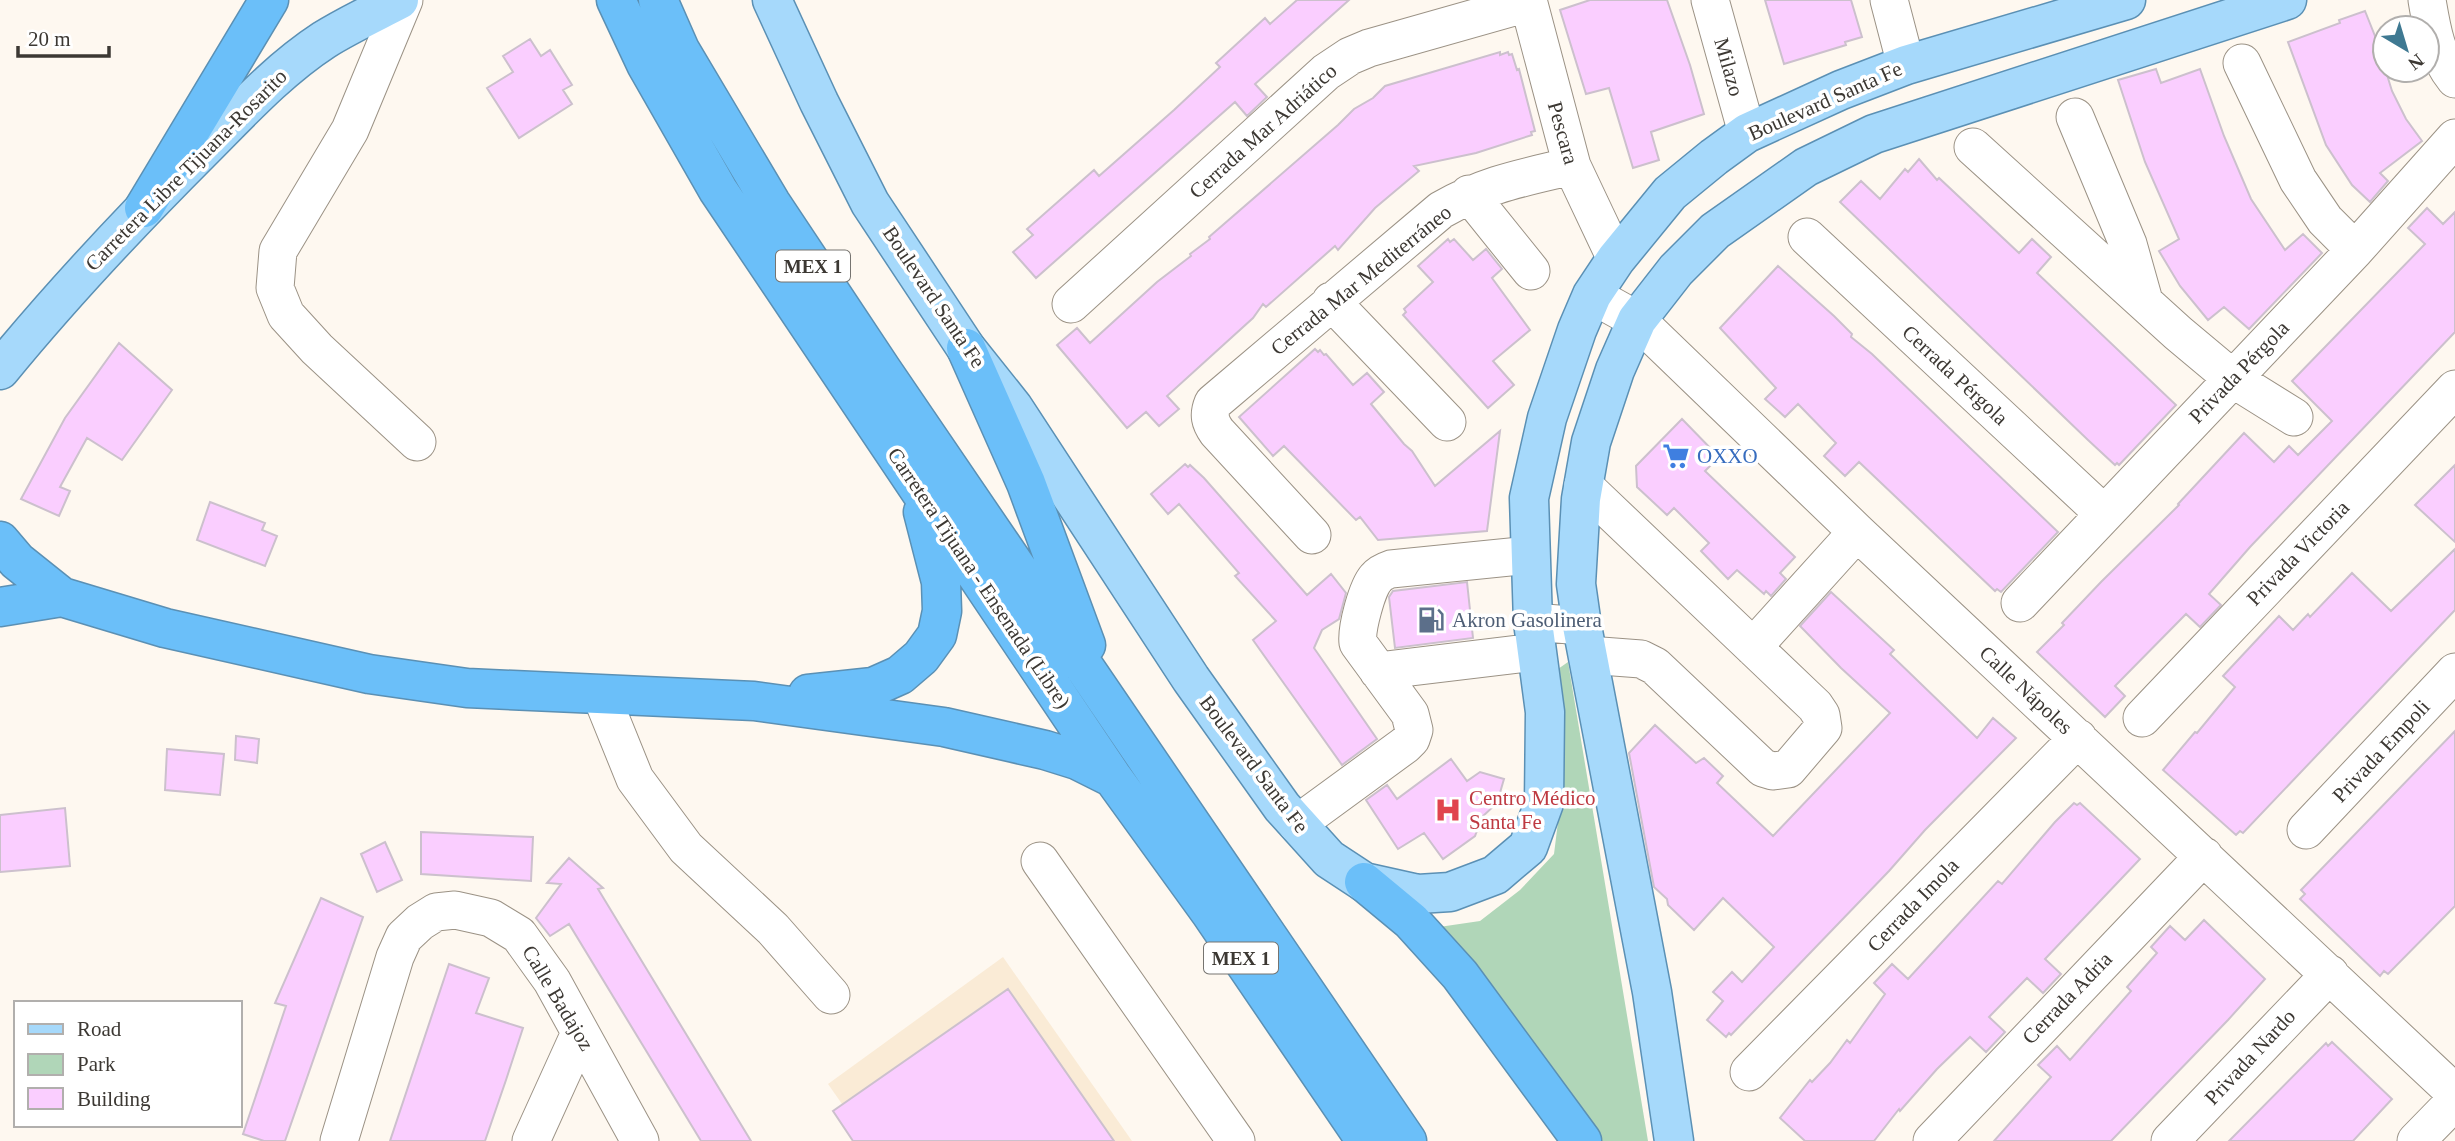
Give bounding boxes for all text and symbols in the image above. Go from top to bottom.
scale bar [18,14,108,58]
north arrow [2371,14,2441,84]
text: 20 m [28,27,71,51]
street label: Milazo [1709,35,1749,99]
text: N [2404,50,2428,75]
street label: Boulevard Santa Fe [1744,56,1906,146]
street label: Cerrada Mar Adriático [1184,58,1342,204]
street label: Carretera Libre Tijuana-Rosarito [80,64,292,276]
street label: Pescara [1543,99,1584,168]
street label: Cerrada Mar Mediterráneo [1266,200,1456,360]
street label: Boulevard Santa Fe [878,222,990,372]
road number: MEX 1 [776,250,850,282]
street label: Privada Pérgola [2184,315,2294,428]
street label: Cerrada Pérgola [1897,320,2013,430]
supermarket icon: OXXO [1661,441,1691,471]
street label: Carretera Tijuana - Ensenada (Libre) [883,443,1075,713]
place label: OXXO [1697,444,1758,468]
street label: Privada Victoria [2242,495,2355,610]
fuel station icon: Akron Gasolinera [1416,605,1446,635]
place label: Akron Gasolinera [1452,608,1603,632]
street label: Calle Nápoles [1975,641,2077,739]
street label: Boulevard Santa Fe [1195,691,1313,837]
street label: Privada Empoli [2327,695,2435,807]
place label: Centro Médico Santa Fe [1469,786,1596,834]
hospital icon: Centro Médico Santa Fe [1433,795,1463,825]
street label: Cerrada Imola [1862,853,1964,957]
street label: Calle Badajoz [517,941,599,1055]
road number: MEX 1 [1204,942,1278,974]
street label: Cerrada Adria [2017,947,2117,1049]
legend [14,1001,242,1127]
street label: Privada Nardo [2200,1004,2300,1110]
text: Road [77,1017,122,1041]
text: Park [77,1052,116,1076]
text: Building [77,1087,151,1111]

